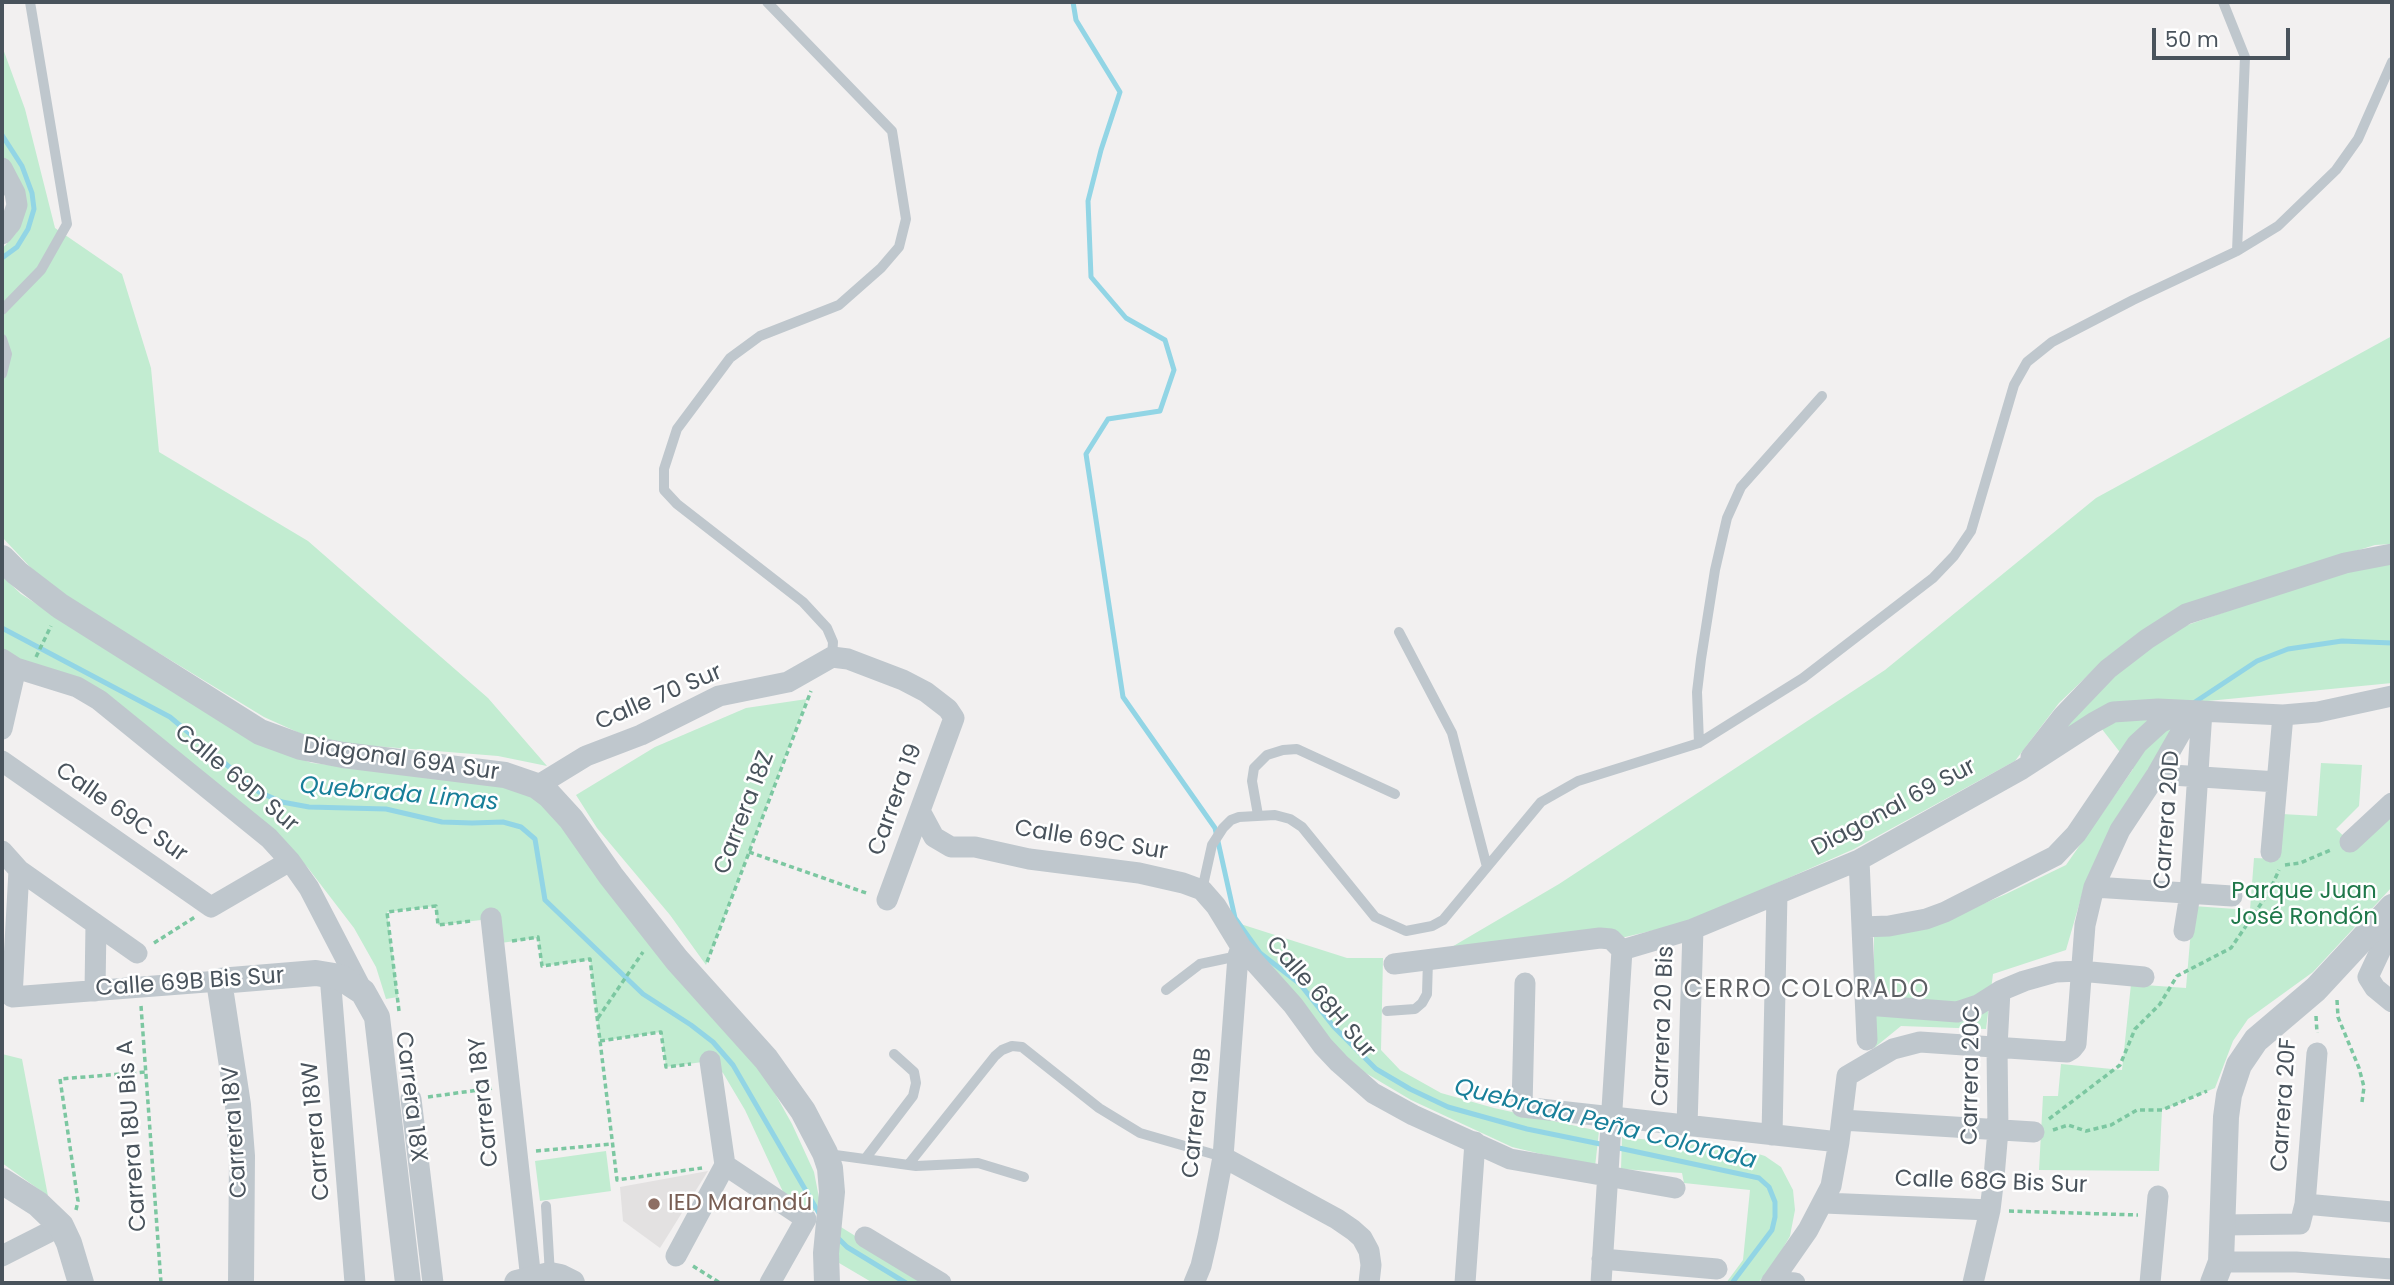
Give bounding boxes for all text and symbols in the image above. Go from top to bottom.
scale bar [2156,14,2294,58]
text: 50 m [2165,25,2219,54]
street label: Calle 70 Sur [591,659,727,737]
street label: Calle 69D Sur [168,719,304,839]
street label: Diagonal 69A Sur [301,733,501,787]
street label: Carrera 19 [863,740,929,860]
street label: Carrera 18Z [709,748,781,878]
street label: Carrera 20D [2149,750,2187,890]
street label: Diagonal 69 Sur [1807,753,1981,863]
street label: Calle 69C Sur [50,757,192,869]
water label: Quebrada Limas [298,772,500,818]
street label: Calle 69C Sur [1012,815,1170,867]
park label: Parque Juan José Rondón [2230,878,2378,932]
street label: Calle 68H Sur [1259,931,1381,1065]
street label: Carrera 20 Bis [1647,945,1681,1107]
street label: Calle 69B Bis Sur [95,963,285,1003]
district label: CERRO COLORADO [1685,977,1929,1005]
street label: Carrera 20C [1957,1005,1987,1145]
street label: Carrera 18X [388,1030,432,1164]
street label: Carrera 18Y [464,1036,506,1168]
street label: Carrera 20F [2267,1037,2303,1173]
street label: Carrera 18U Bis A [113,1039,153,1233]
street label: Carrera 19B [1177,1046,1219,1180]
street label: Carrera 18W [297,1060,337,1202]
street label: Carrera 18V [218,1065,254,1199]
water label: Quebrada Peña Colorada [1451,1073,1759,1177]
street label: Calle 68G Bis Sur [1894,1166,2088,1200]
place label: IED Marandú [668,1190,812,1218]
marker: IED Marandú [646,1196,662,1212]

